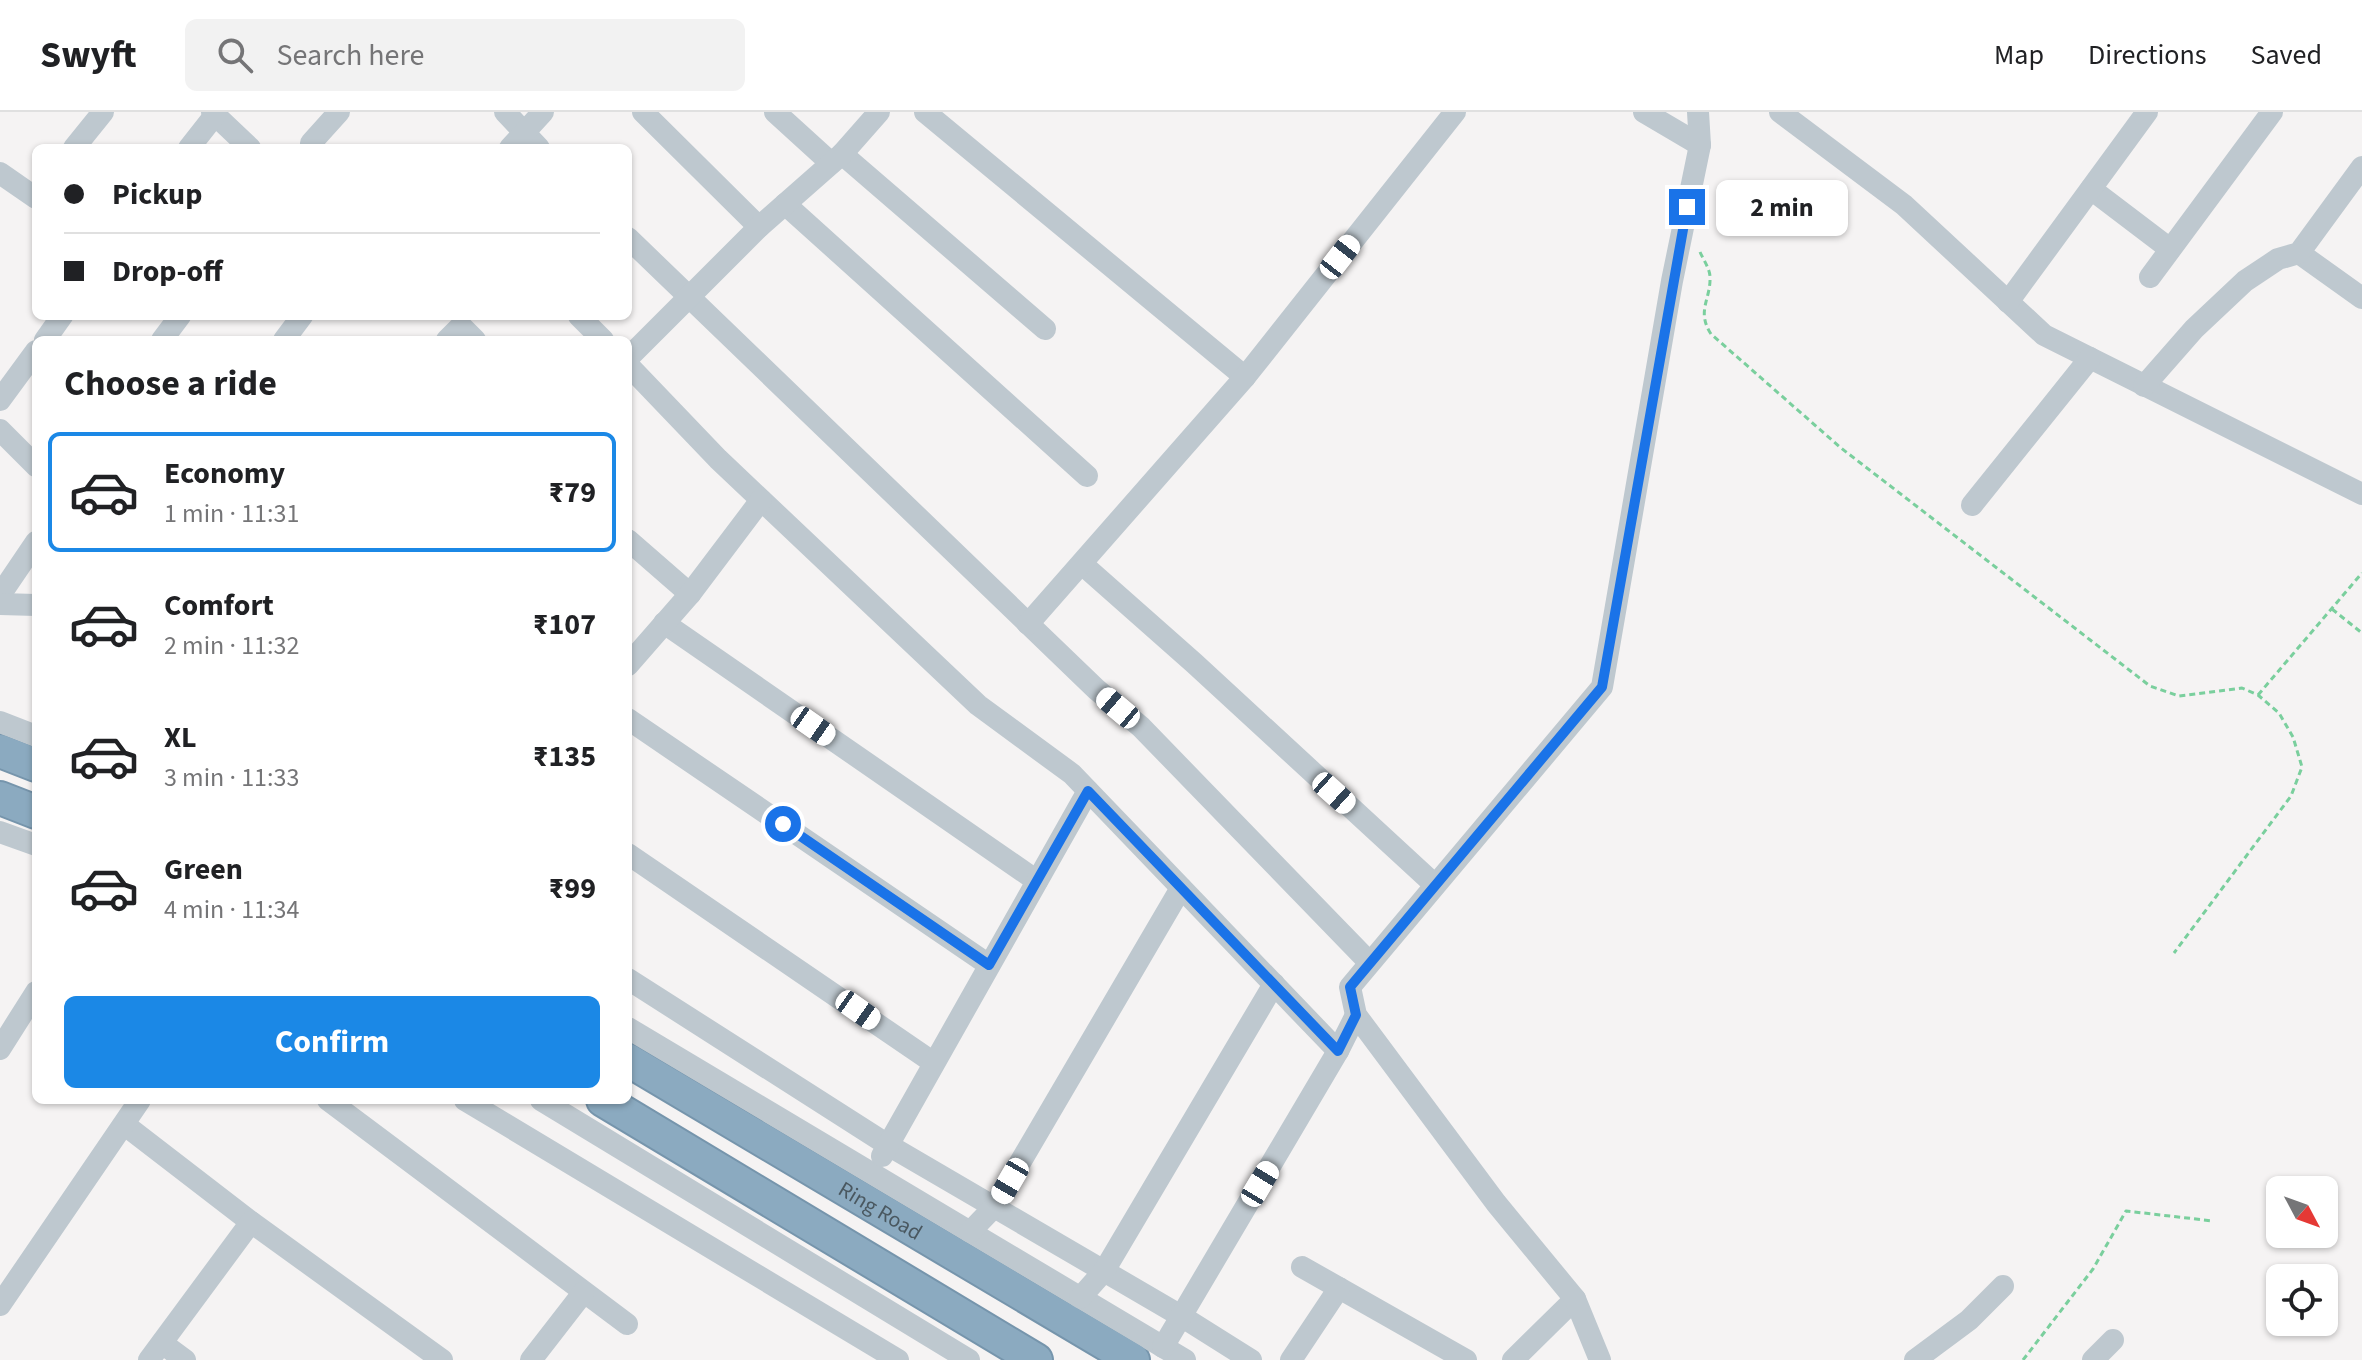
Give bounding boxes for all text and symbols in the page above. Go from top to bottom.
search box [185,19,745,91]
text: Swyft [40,28,137,82]
icon: search [213,33,257,77]
text: Search here [277,34,424,77]
text: Map [1994,35,2044,75]
text: Directions [2088,35,2207,75]
text: Saved [2251,35,2322,75]
text: Pickup [112,173,202,216]
callout: 2 min [1715,179,1847,235]
route end [1669,189,1705,225]
text: 2 min [1750,189,1814,226]
car [1316,231,1364,283]
text: Drop-off [112,250,223,293]
text: Choose a ride [64,358,277,409]
text: Economy [164,452,285,495]
icon: car [68,456,140,528]
text: ₹79 [548,471,596,514]
text: 1 min · 11:31 [164,495,299,532]
text: Comfort [164,584,274,627]
icon: car [68,588,140,660]
text: ₹107 [533,603,596,646]
text: 2 min · 11:32 [164,627,299,664]
car [1092,683,1144,733]
car [786,702,840,750]
text: XL [164,716,197,759]
icon: car [68,720,140,792]
text: ₹135 [533,735,596,778]
text: 3 min · 11:33 [164,759,299,796]
car [1308,768,1360,818]
route start [765,806,801,842]
text: Green [164,848,243,891]
icon: car [68,852,140,924]
text: ₹99 [548,867,596,910]
text: 4 min · 11:34 [164,891,299,928]
car [831,986,885,1034]
button: Confirm [64,996,600,1088]
car [988,1154,1032,1208]
car [1237,1157,1283,1211]
street label: Ring Road [832,1174,928,1248]
north arrow [2266,1176,2338,1248]
map controls [2266,1176,2338,1336]
button: locate [2266,1264,2338,1336]

